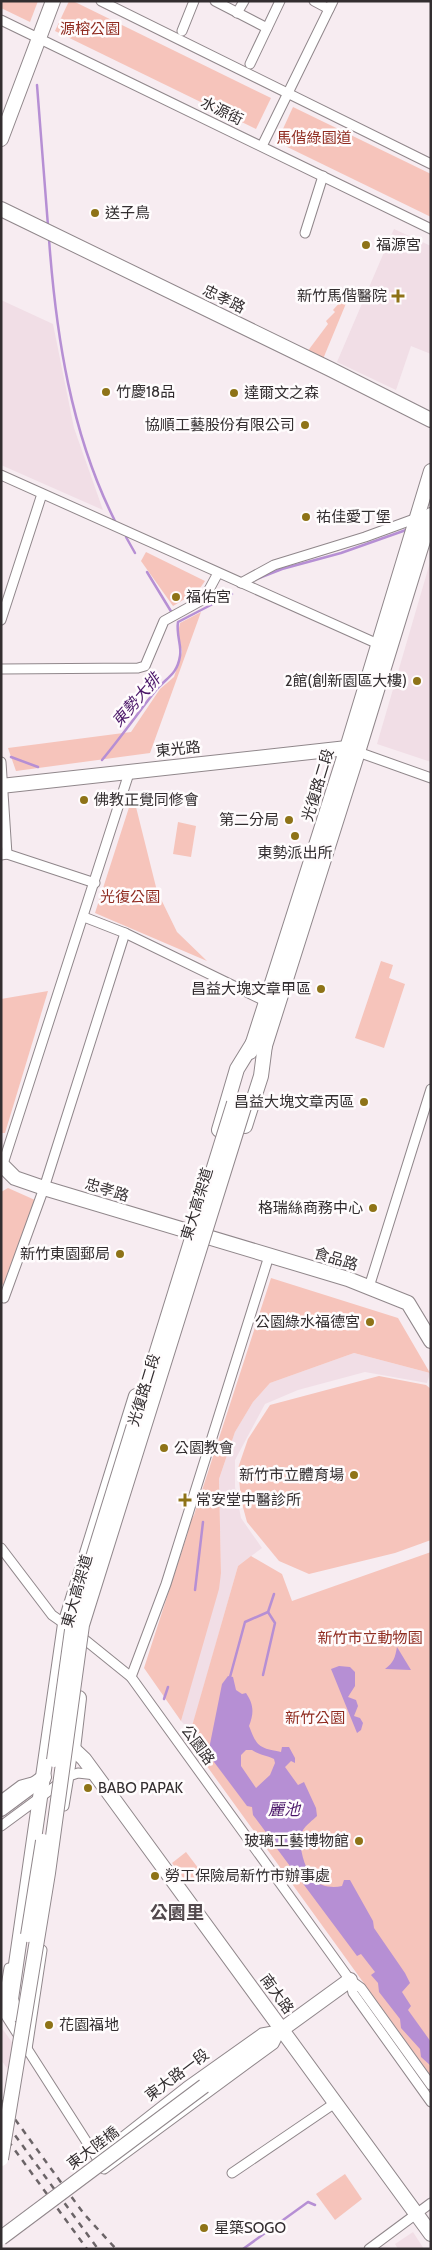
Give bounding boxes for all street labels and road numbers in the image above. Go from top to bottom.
street label: 水源街 [198,93,246,129]
street label: 忠孝路 [200,281,248,317]
street label: 東光路 [155,738,201,760]
street label: 光復路二段 [298,746,338,824]
street label: 東大高架道 [177,1165,217,1243]
street label: 忠孝路 [83,1175,131,1205]
street label: 食品路 [312,1244,360,1274]
street label: 光復路二段 [124,1351,164,1429]
street label: 東大高架道 [58,1552,96,1630]
street label: 公園路 [177,1722,219,1768]
street label: 南大路 [256,1971,298,2017]
street label: 東大路一段 [142,2045,212,2105]
street label: 東大陸橋 [64,2123,122,2173]

